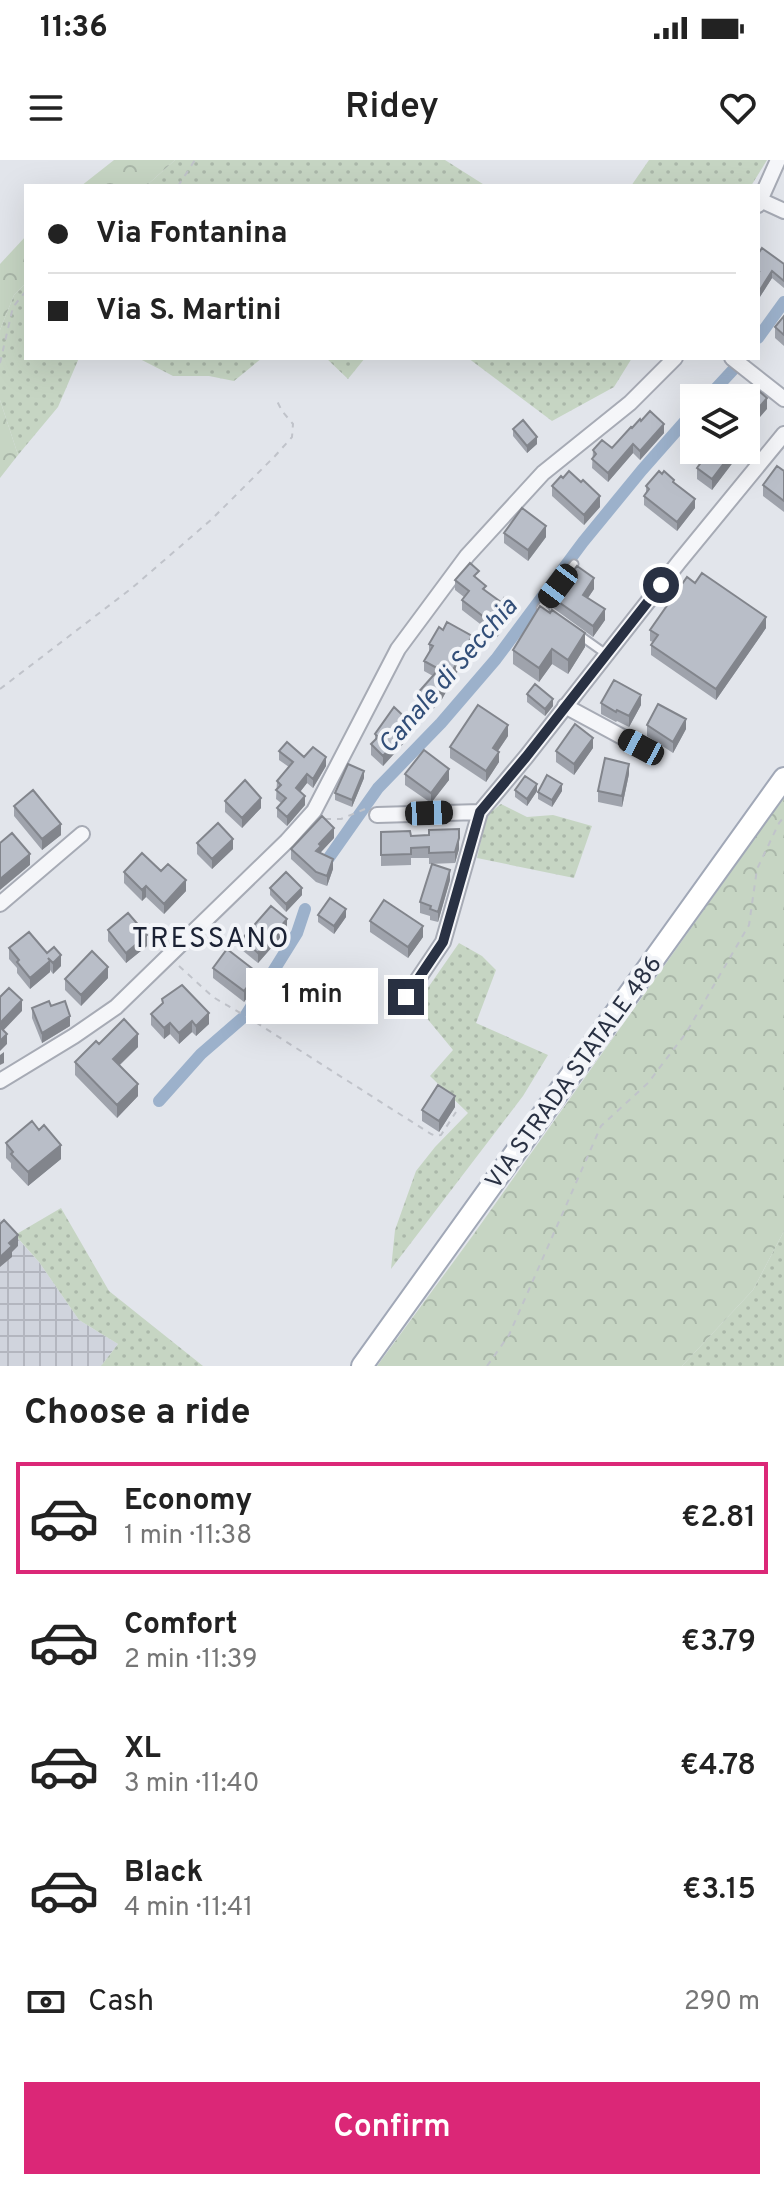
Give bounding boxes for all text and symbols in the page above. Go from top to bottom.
text: 11:36 [40,10,108,47]
text: Ridey [345,85,439,131]
icon: menu [24,86,68,130]
icon: heart [716,86,760,130]
text: Via Fontanina [96,216,287,253]
text: Via S. Martini [96,293,282,330]
map controls [680,384,760,464]
button: layers [680,384,760,464]
car [534,560,582,612]
route start [643,567,679,603]
water label: Canale di Secchia [372,591,526,762]
car [614,725,668,769]
car [405,800,453,826]
district label: TRESSANO [132,922,290,958]
street label: VIA STRADA STATALE 486 [480,951,669,1196]
callout: 1 min [246,969,378,1025]
text: 1 min [281,979,343,1012]
route end [388,979,424,1015]
text: Choose a ride [24,1391,250,1437]
icon: car [28,1482,100,1554]
text: Economy [124,1483,252,1520]
text: €2.81 [681,1500,756,1537]
text: 1 min · 11:38 [124,1520,252,1553]
icon: car [28,1606,100,1678]
text: Comfort [124,1607,237,1644]
text: €3.79 [681,1624,756,1661]
text: 2 min · 11:39 [124,1644,257,1677]
icon: car [28,1730,100,1802]
text: XL [124,1731,161,1768]
text: €4.78 [680,1748,756,1785]
text: 3 min · 11:40 [124,1768,259,1801]
icon: car [28,1854,100,1926]
text: Black [124,1855,203,1892]
text: €3.15 [682,1872,756,1909]
text: 4 min · 11:41 [124,1892,253,1925]
icon: cash [24,1980,68,2024]
text: Cash [88,1984,154,2021]
text: 290 m [684,1986,760,2019]
button: Confirm [24,2082,760,2174]

